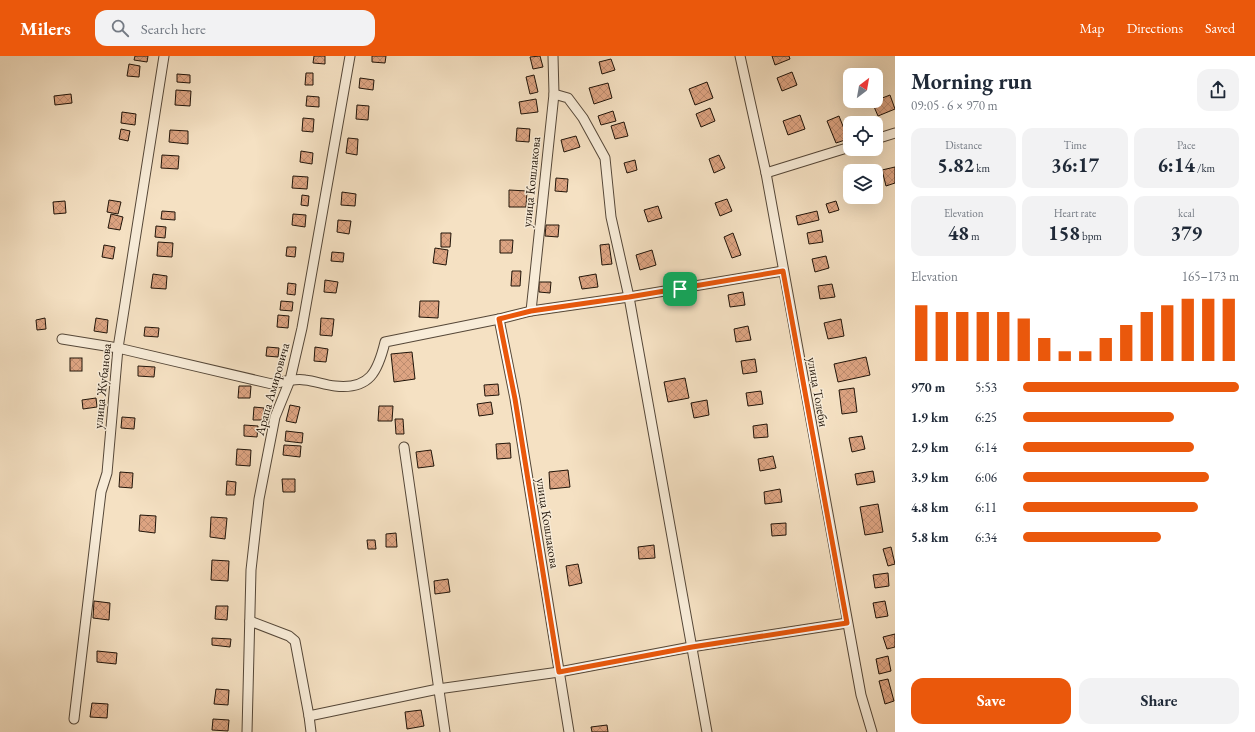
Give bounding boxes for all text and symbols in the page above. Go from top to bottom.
search box [95,10,375,46]
text: Milers [20,16,71,41]
icon: search [109,17,131,39]
text: Search here [141,19,206,38]
text: Map [1079,19,1105,37]
text: Directions [1127,19,1183,37]
text: Saved [1205,19,1235,37]
text: Morning run [911,67,1032,96]
north arrow [843,68,883,108]
map controls [843,68,883,204]
button: share [1197,69,1239,111]
text: 09:05 · 6 × 970 m [911,97,998,114]
button: locate [843,116,883,156]
street label: улица Кошлакова [518,135,544,228]
text: Distance [945,138,982,152]
text: Time [1064,138,1086,152]
text: Pace [1177,138,1196,152]
text: 5.82 [937,152,974,178]
text: 36:17 [1051,152,1099,178]
text: 6:14 [1157,152,1195,178]
text: km [974,161,990,175]
text: /km [1195,161,1215,175]
button: layers [843,164,883,204]
text: Elevation [944,206,983,220]
text: Heart rate [1054,206,1096,220]
text: kcal [1178,206,1195,220]
text: 48 [948,220,969,246]
text: 158 [1048,220,1080,246]
text: 379 [1170,220,1202,246]
text: m [969,229,980,243]
text: bpm [1080,229,1102,243]
text: Elevation [911,268,958,285]
text: 165–173 m [1182,268,1239,285]
pin [663,272,697,306]
icon: arrive [669,278,691,300]
street label: Арапа Амировича [250,340,294,438]
street label: улица Жубанова [89,342,115,430]
street label: улица Толеби [803,356,833,428]
text: 970 m [911,379,945,396]
text: 5:53 [975,379,997,396]
text: 1.9 km [911,409,949,426]
text: 6:25 [975,409,997,426]
text: 2.9 km [911,439,949,456]
text: 6:14 [975,439,997,456]
text: 3.9 km [911,469,949,486]
text: 6:06 [975,469,997,486]
street label: улица Кошлакова [532,477,564,570]
text: 4.8 km [911,499,949,516]
text: 6:11 [975,499,997,516]
text: 5.8 km [911,529,949,546]
text: 6:34 [975,529,997,546]
button: Save [911,678,1071,724]
button: Share [1079,678,1239,724]

